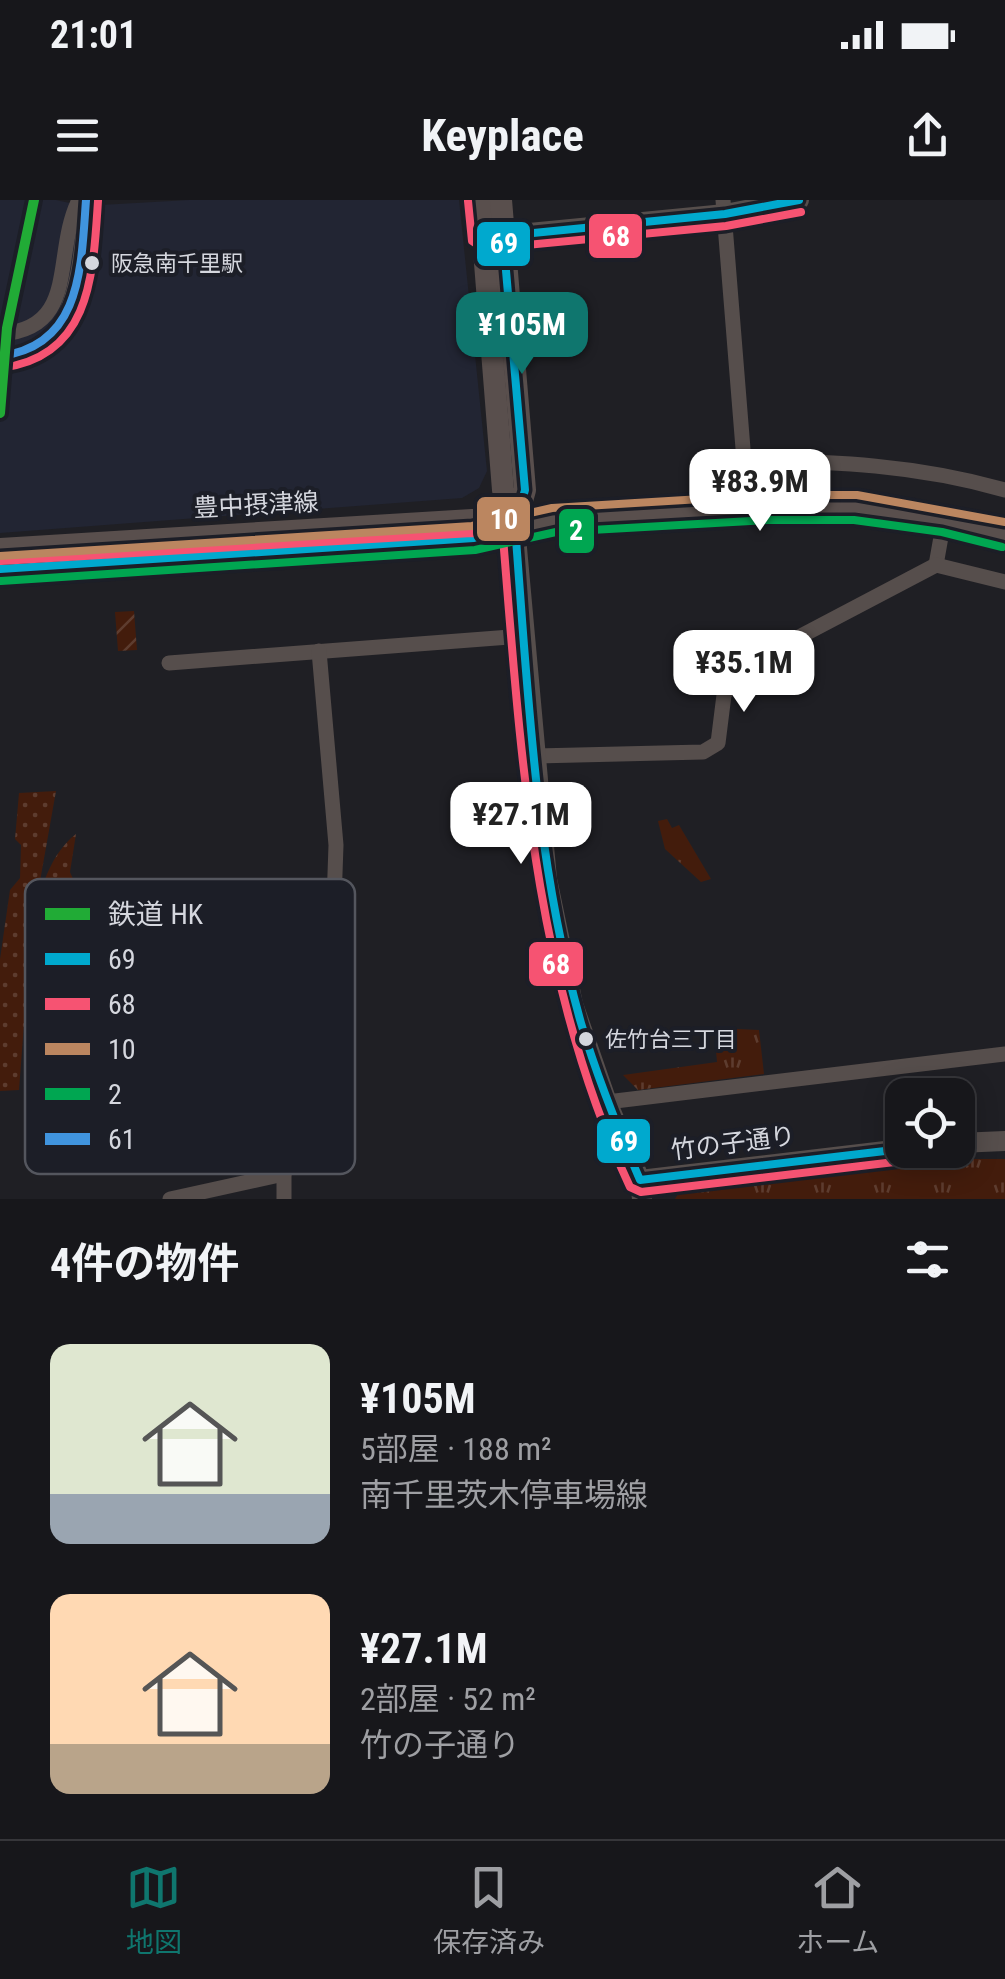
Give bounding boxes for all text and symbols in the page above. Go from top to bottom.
text: 21:01 [50,13,137,57]
icon: menu [50,108,105,163]
icon: share [900,108,955,163]
text: Keyplace [421,109,584,162]
line badge: 68 [587,212,644,260]
line badge: 69 [475,220,532,268]
text: 68 [602,220,630,253]
text: 69 [490,227,518,260]
place label: 阪急南千里駅 [111,251,243,276]
marker: 阪急南千里駅 [82,253,102,273]
pin: ¥105M [452,292,592,377]
text: ¥105M [478,305,566,343]
pin: ¥83.9M [679,449,841,534]
text: ¥83.9M [711,462,809,500]
street label: 豊中摂津線 [193,487,319,523]
line badge: 10 [475,495,532,543]
text: 10 [490,503,518,536]
line badge: 2 [557,507,596,555]
text: 2 [569,514,583,547]
pin: ¥35.1M [663,630,825,715]
text: ¥35.1M [695,643,793,681]
pin: ¥27.1M [440,782,602,867]
text: ¥27.1M [472,795,570,833]
legend [25,879,355,1174]
text: 鉄道 HK [108,898,204,931]
line badge: 68 [527,940,585,988]
text: 69 [108,943,136,976]
text: 68 [542,948,570,981]
text: 68 [108,988,136,1021]
place label: 佐竹台三丁目 [605,1027,737,1052]
marker: 佐竹台三丁目 [576,1029,596,1049]
text: 10 [108,1033,136,1066]
text: 2 [108,1078,122,1111]
map controls [885,1078,975,1168]
button: locate [885,1078,975,1168]
line badge: 69 [595,1117,652,1165]
street label: 竹の子通り [669,1121,797,1165]
text: 61 [108,1123,136,1156]
text: 69 [610,1125,638,1158]
icon: filters [900,1232,955,1287]
text: 4件の物件 [50,1239,239,1288]
text: ¥105M [360,1374,475,1423]
icon: home [130,1384,250,1504]
text: 5部屋 · 188 m² [360,1430,552,1468]
text: 南千里茨木停車場線 [360,1476,648,1514]
text: ¥27.1M [360,1624,488,1673]
icon: home [130,1634,250,1754]
text: 2部屋 · 52 m² [360,1680,536,1718]
text: 竹の子通り [360,1726,520,1764]
tab: 地図 [126,1860,182,1960]
tab: 保存済み [433,1860,545,1960]
tab: ホーム [796,1860,879,1960]

